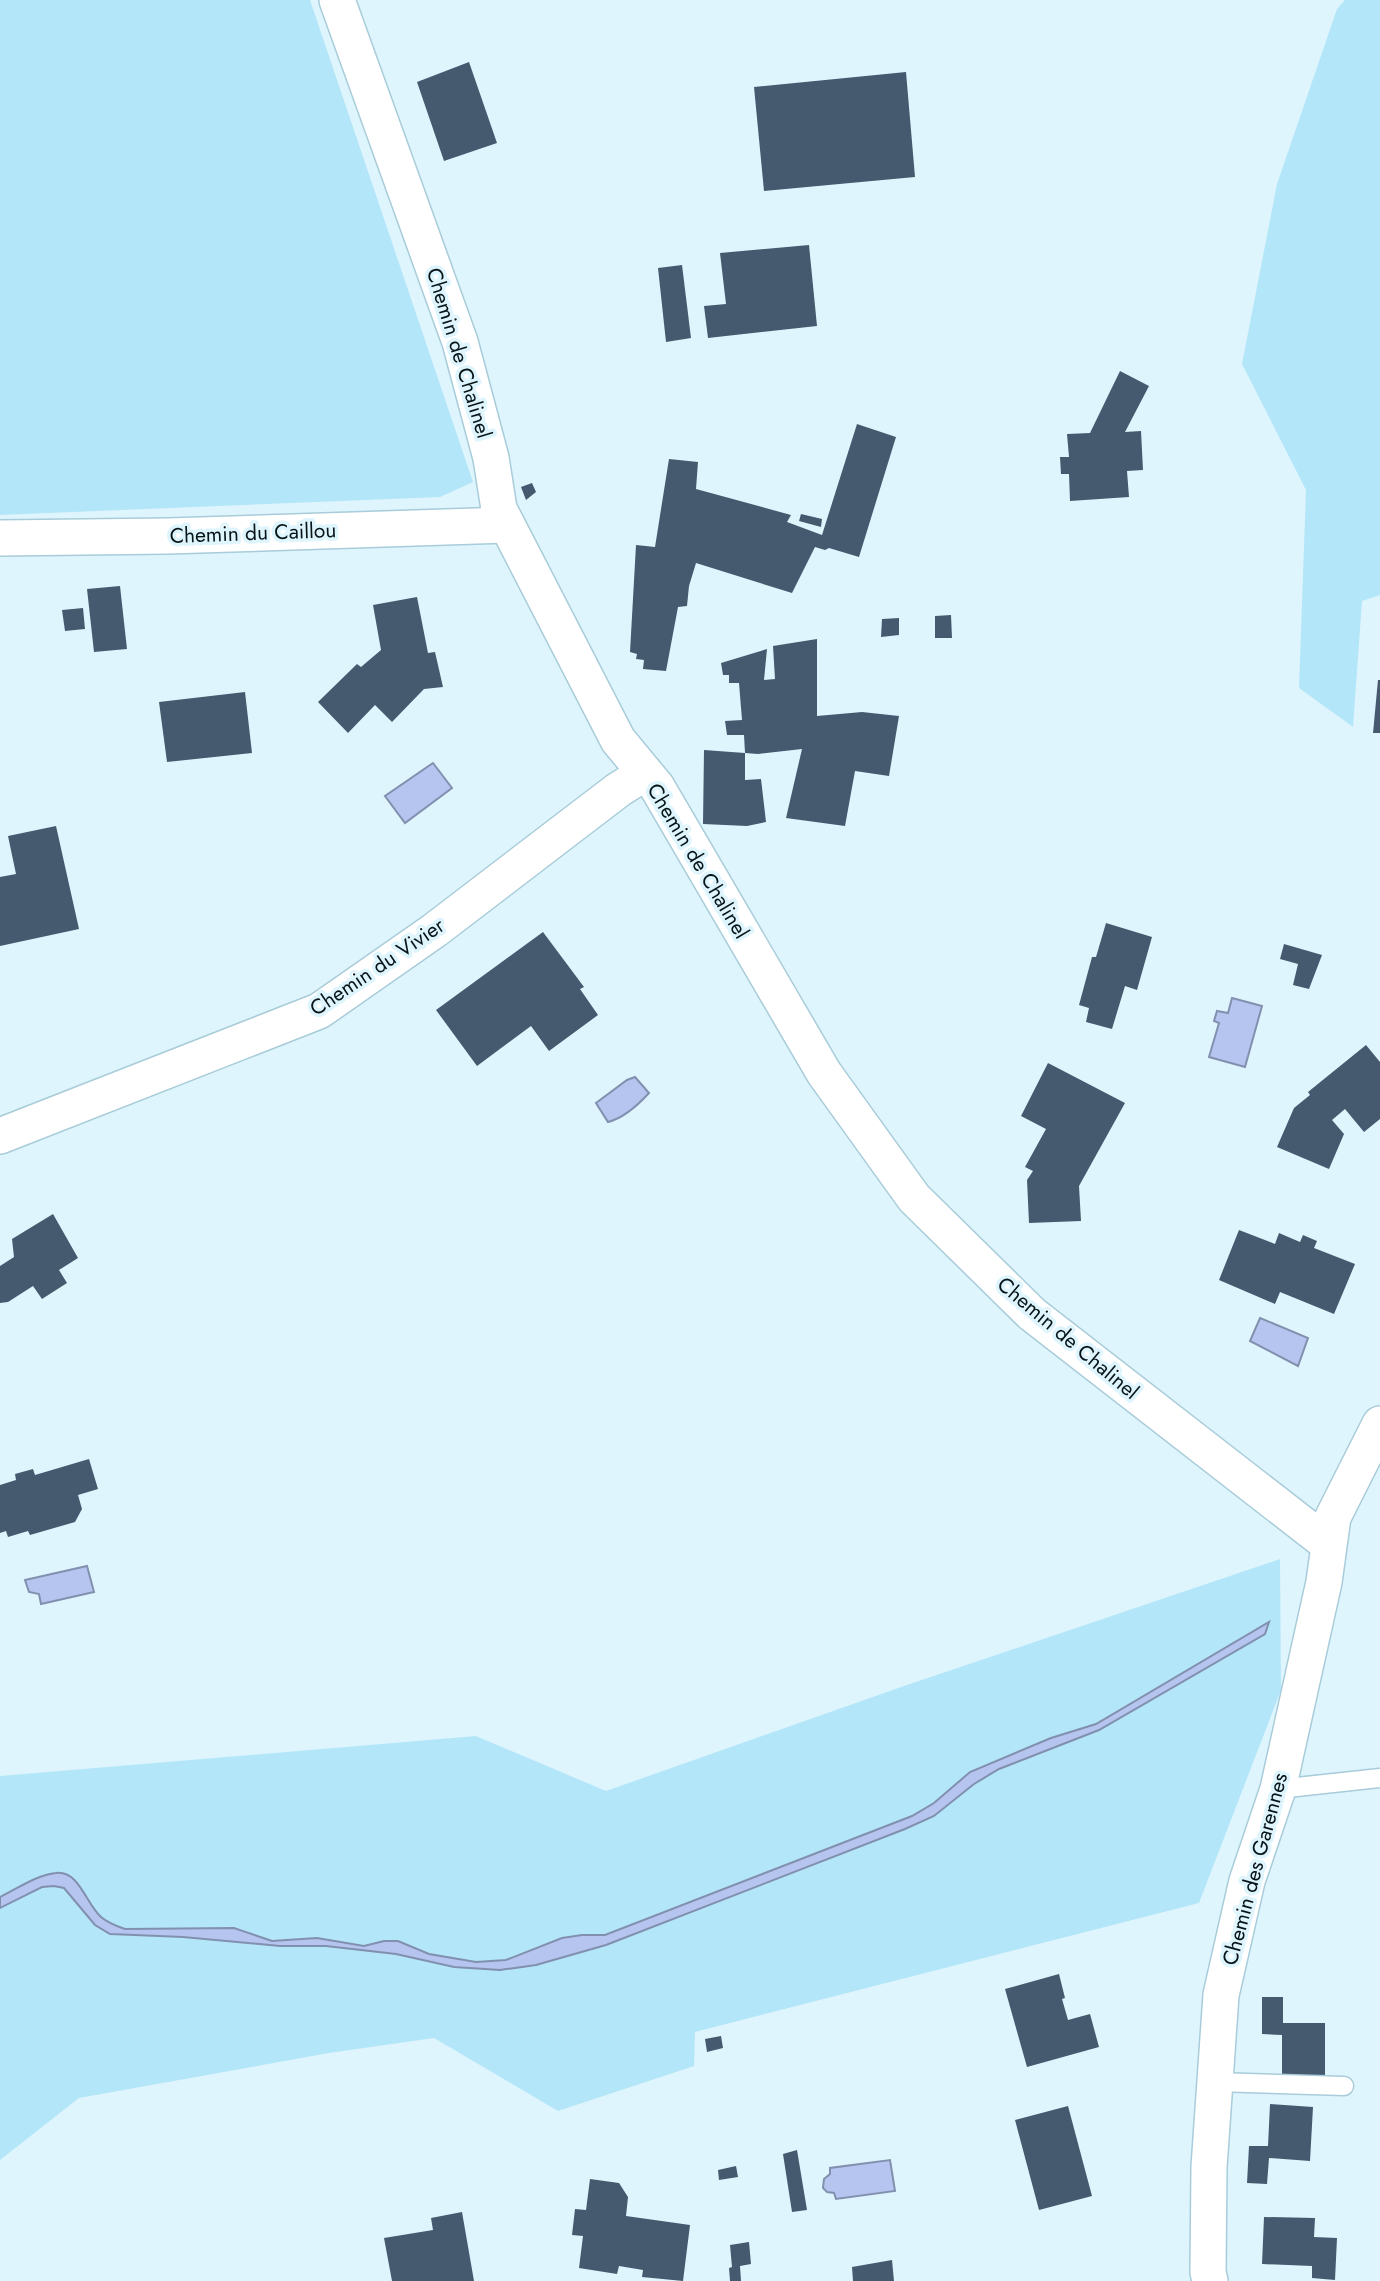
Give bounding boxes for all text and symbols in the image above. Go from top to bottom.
street label: Chemin de Chalinel [419,264,499,442]
street label: Chemin du Caillou [169,515,337,551]
street label: Chemin de Chalinel [640,777,756,945]
street label: Chemin du Vivier [304,910,451,1023]
street label: Chemin de Chalinel [991,1270,1145,1406]
street label: Chemin des Garennes [1215,1769,1295,1969]

